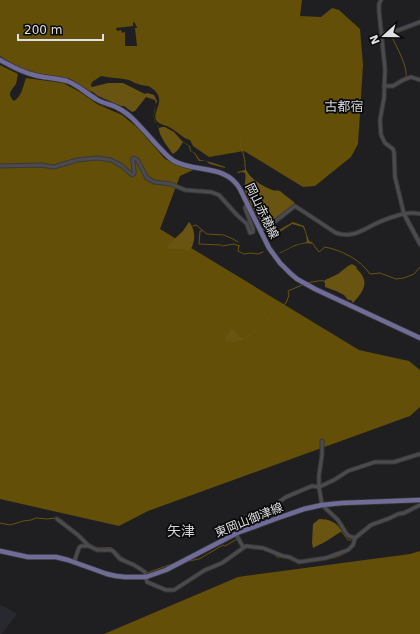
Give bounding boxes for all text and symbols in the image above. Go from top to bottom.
scale bar [18,16,103,42]
north arrow [364,16,404,56]
text: 200 m [24,23,62,37]
text: N [367,33,383,46]
district label: 古都宿 [324,99,364,114]
street label: 岡山赤穂線 [243,181,281,241]
street label: 東岡山御津線 [213,500,285,540]
district label: 矢津 [167,523,195,539]

